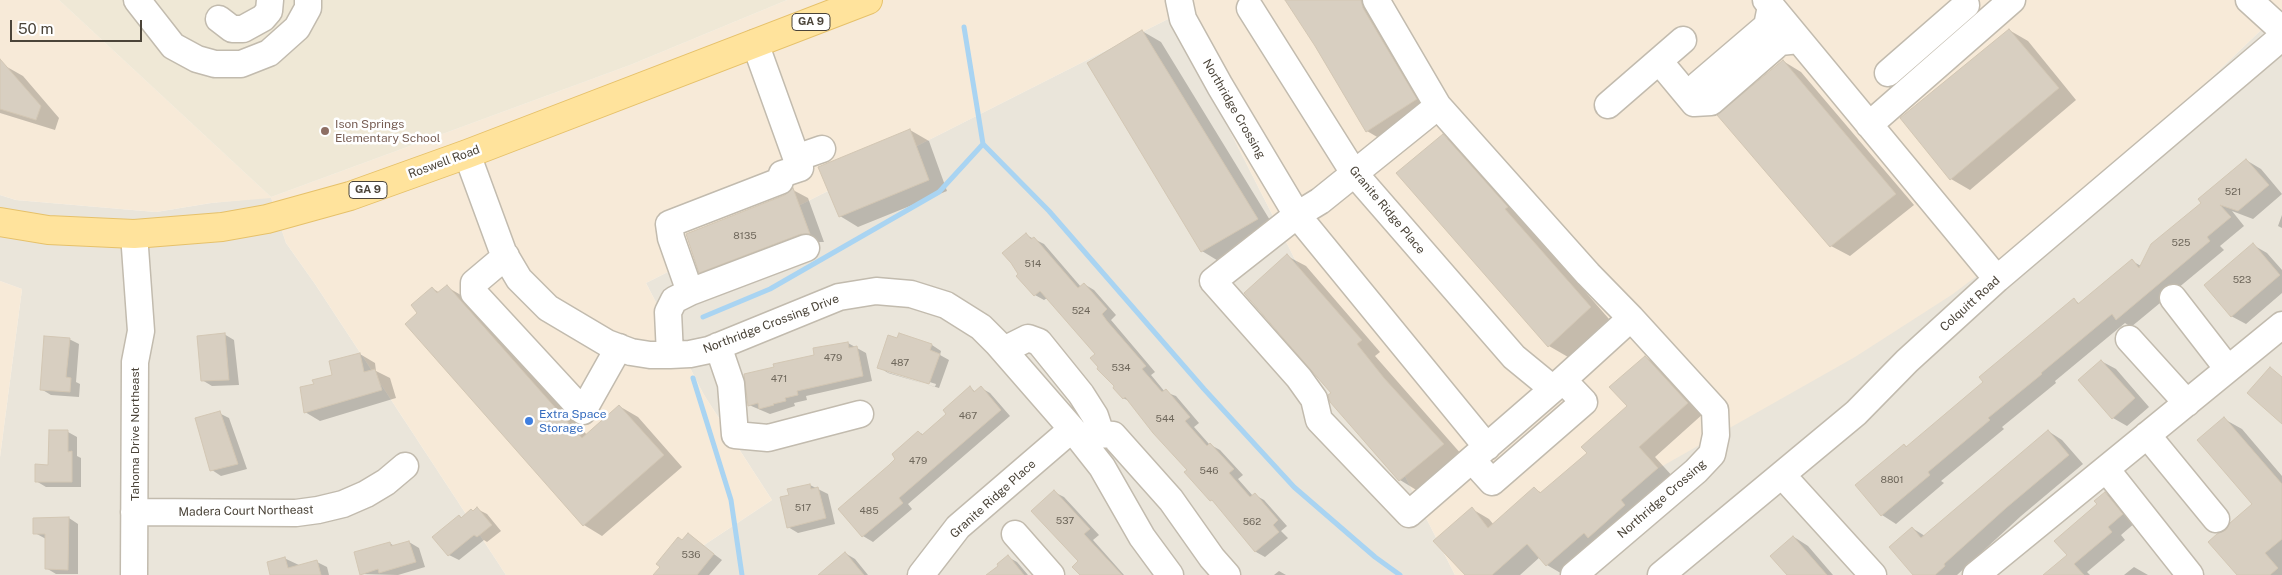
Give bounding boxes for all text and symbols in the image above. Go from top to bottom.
scale bar [12,10,145,42]
road number: GA 9 [792,14,830,31]
text: 50 m [18,20,53,37]
street label: Northridge Crossing [1200,57,1268,161]
place label: Ison Springs Elementary School [335,117,440,145]
marker: Ison Springs Elementary School [319,125,331,137]
street label: Roswell Road [406,142,482,182]
street label: Granite Ridge Place [1346,163,1428,257]
road number: GA 9 [349,182,387,198]
house number: 521 [2225,186,2241,198]
house number: 8135 [733,230,757,242]
house number: 525 [2172,237,2190,249]
house number: 514 [1025,258,1041,270]
street label: Colquitt Road [1937,273,2003,335]
house number: 523 [2233,274,2251,286]
street label: Northridge Crossing Drive [701,291,841,357]
house number: 524 [1072,305,1090,317]
house number: 479 [824,352,842,364]
house number: 487 [891,357,909,369]
house number: 534 [1112,362,1130,374]
street label: Tahoma Drive Northeast [128,367,142,501]
house number: 471 [771,373,787,385]
place label: Extra Space Storage [539,407,607,435]
house number: 467 [959,410,977,422]
house number: 544 [1156,413,1174,425]
marker: Extra Space Storage [523,415,535,427]
house number: 479 [909,455,927,467]
street label: Granite Ridge Place [947,457,1039,541]
street label: Northridge Crossing [1615,457,1709,541]
house number: 546 [1200,465,1218,477]
house number: 8801 [1880,474,1904,486]
house number: 517 [795,502,811,514]
street label: Madera Court Northeast [178,503,314,519]
house number: 485 [859,505,879,517]
house number: 537 [1056,515,1074,527]
house number: 562 [1243,516,1261,528]
house number: 536 [682,549,700,561]

